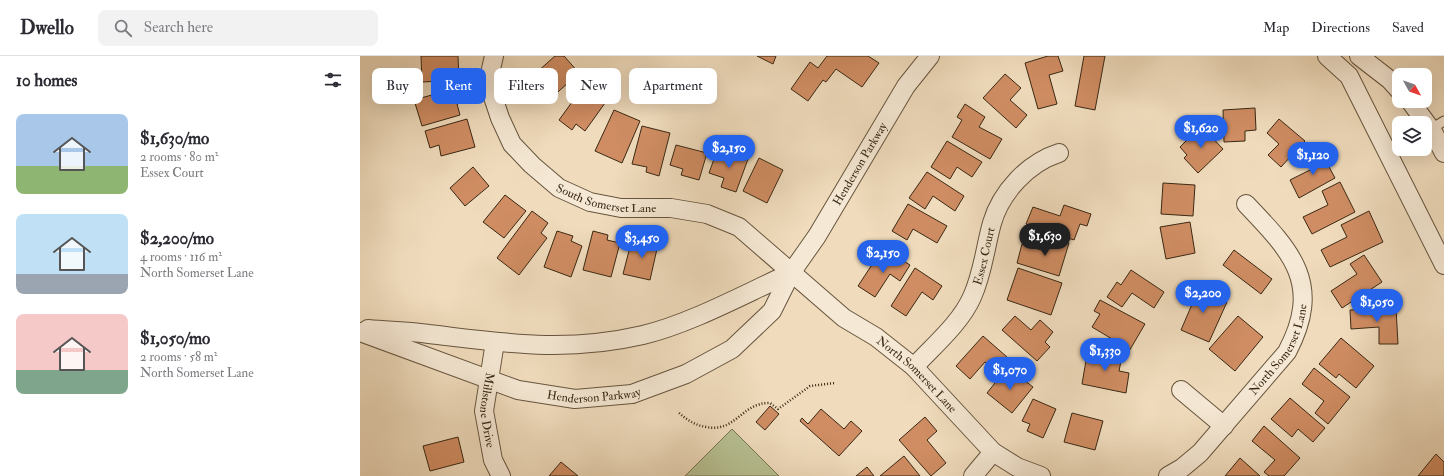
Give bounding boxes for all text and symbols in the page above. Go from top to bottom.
search box [98,10,378,46]
text: Dwello [20,16,74,40]
icon: search [112,17,134,39]
text: Search here [144,18,213,37]
text: Map [1263,19,1289,36]
text: Directions [1311,19,1370,36]
text: Saved [1392,19,1424,36]
chip: Buy [372,68,423,104]
chip: Rent [431,68,486,104]
chip: Filters [494,68,558,104]
chip: New [566,68,621,104]
chip: Apartment [629,68,717,104]
north arrow [1392,68,1432,108]
map controls [1392,68,1432,156]
icon: filters [322,69,344,91]
text: 10 homes [16,70,77,91]
pin: $1,620 [1168,115,1234,149]
button: layers [1392,116,1432,156]
street label: Henderson Parkway [830,119,891,208]
text: $1,620 [1184,120,1218,136]
text: $1,630/mo [140,128,209,149]
icon: home [48,130,96,178]
pin: $2,150 [696,135,762,169]
text: $2,150 [712,140,746,156]
pin: $1,120 [1280,142,1346,176]
text: $1,120 [1297,147,1329,163]
text: 2 rooms · 80 m² [140,149,218,165]
text: Essex Court [140,165,204,181]
street label: South Somerset Lane [554,181,656,216]
pin: $1,630 [1012,223,1078,257]
pin: $3,450 [609,225,675,259]
street label: Essex Court [970,226,999,287]
text: $2,200/mo [140,228,214,249]
text: $1,630 [1028,228,1062,244]
icon: home [48,230,96,278]
text: $3,450 [624,230,660,246]
pin: $2,150 [850,240,916,274]
text: $2,150 [866,245,900,261]
text: 4 rooms · 116 m² [140,249,222,265]
text: North Somerset Lane [140,265,254,281]
pin: $2,200 [1170,280,1236,314]
text: $2,200 [1185,285,1221,301]
pin: $1,050 [1344,289,1410,323]
text: $1,050 [1360,294,1394,310]
street label: North Somerset Lane [1246,303,1311,398]
text: $1,050/mo [140,328,210,349]
icon: home [48,330,96,378]
street label: North Somerset Lane [873,333,960,416]
pin: $1,330 [1072,338,1138,372]
text: $1,330 [1089,343,1121,359]
text: 2 rooms · 58 m² [140,349,218,365]
pin: $1,070 [977,357,1043,391]
text: $1,070 [993,362,1027,378]
text: North Somerset Lane [140,365,254,381]
street label: Millstone Drive [476,371,498,449]
street label: Henderson Parkway [546,384,644,407]

